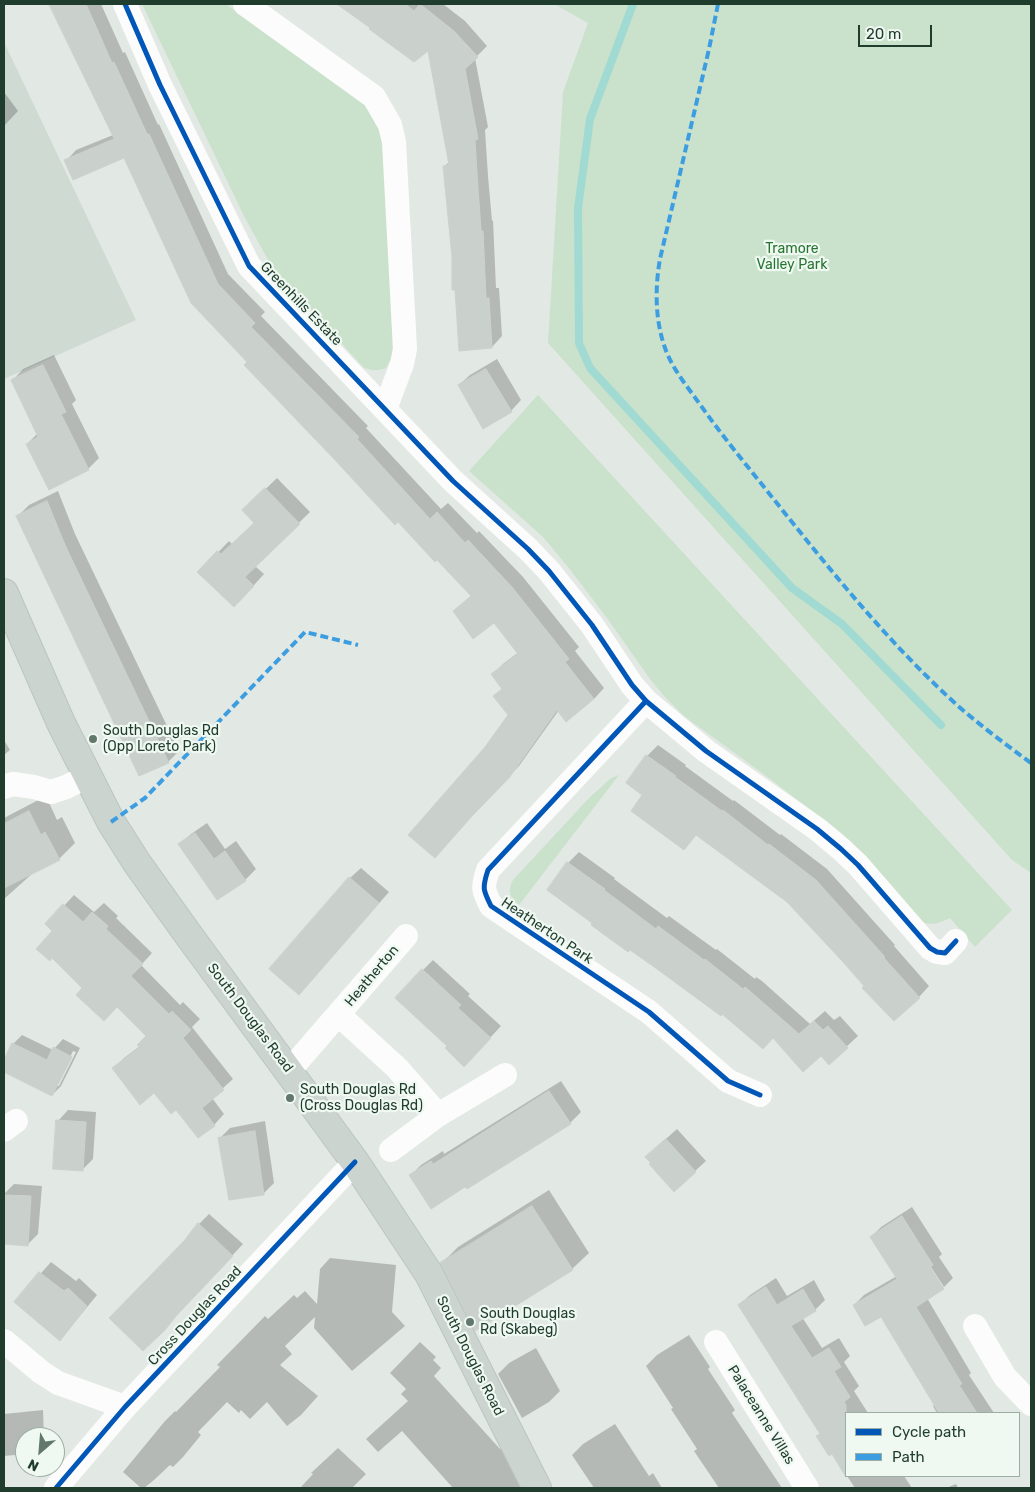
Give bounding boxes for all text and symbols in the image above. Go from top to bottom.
scale bar [860,15,934,47]
text: 20 m [866,25,901,43]
park label: Tramore Valley Park [757,241,827,274]
street label: Greenhills Estate [257,259,345,349]
place label: South Douglas Rd (Opp Loreto Park) [103,723,219,756]
marker: South Douglas Rd (Opp Loreto Park) [87,733,99,745]
street label: Heatherton Park [498,894,596,968]
street label: Heatherton [342,942,402,1010]
street label: South Douglas Road [204,960,296,1076]
place label: South Douglas Rd (Cross Douglas Rd) [300,1082,423,1114]
marker: South Douglas Rd (Cross Douglas Rd) [284,1092,296,1104]
street label: Cross Douglas Road [145,1263,245,1369]
street label: South Douglas Road [433,1293,507,1419]
place label: South Douglas Rd (Skabeg) [480,1306,575,1338]
marker: South Douglas Rd (Skabeg) [464,1316,476,1328]
street label: Palaceanne Villas [724,1362,798,1468]
legend [845,1412,1020,1477]
text: Cycle path [892,1423,966,1441]
north arrow [15,1427,65,1477]
text: Path [892,1448,925,1466]
text: N [25,1455,42,1475]

